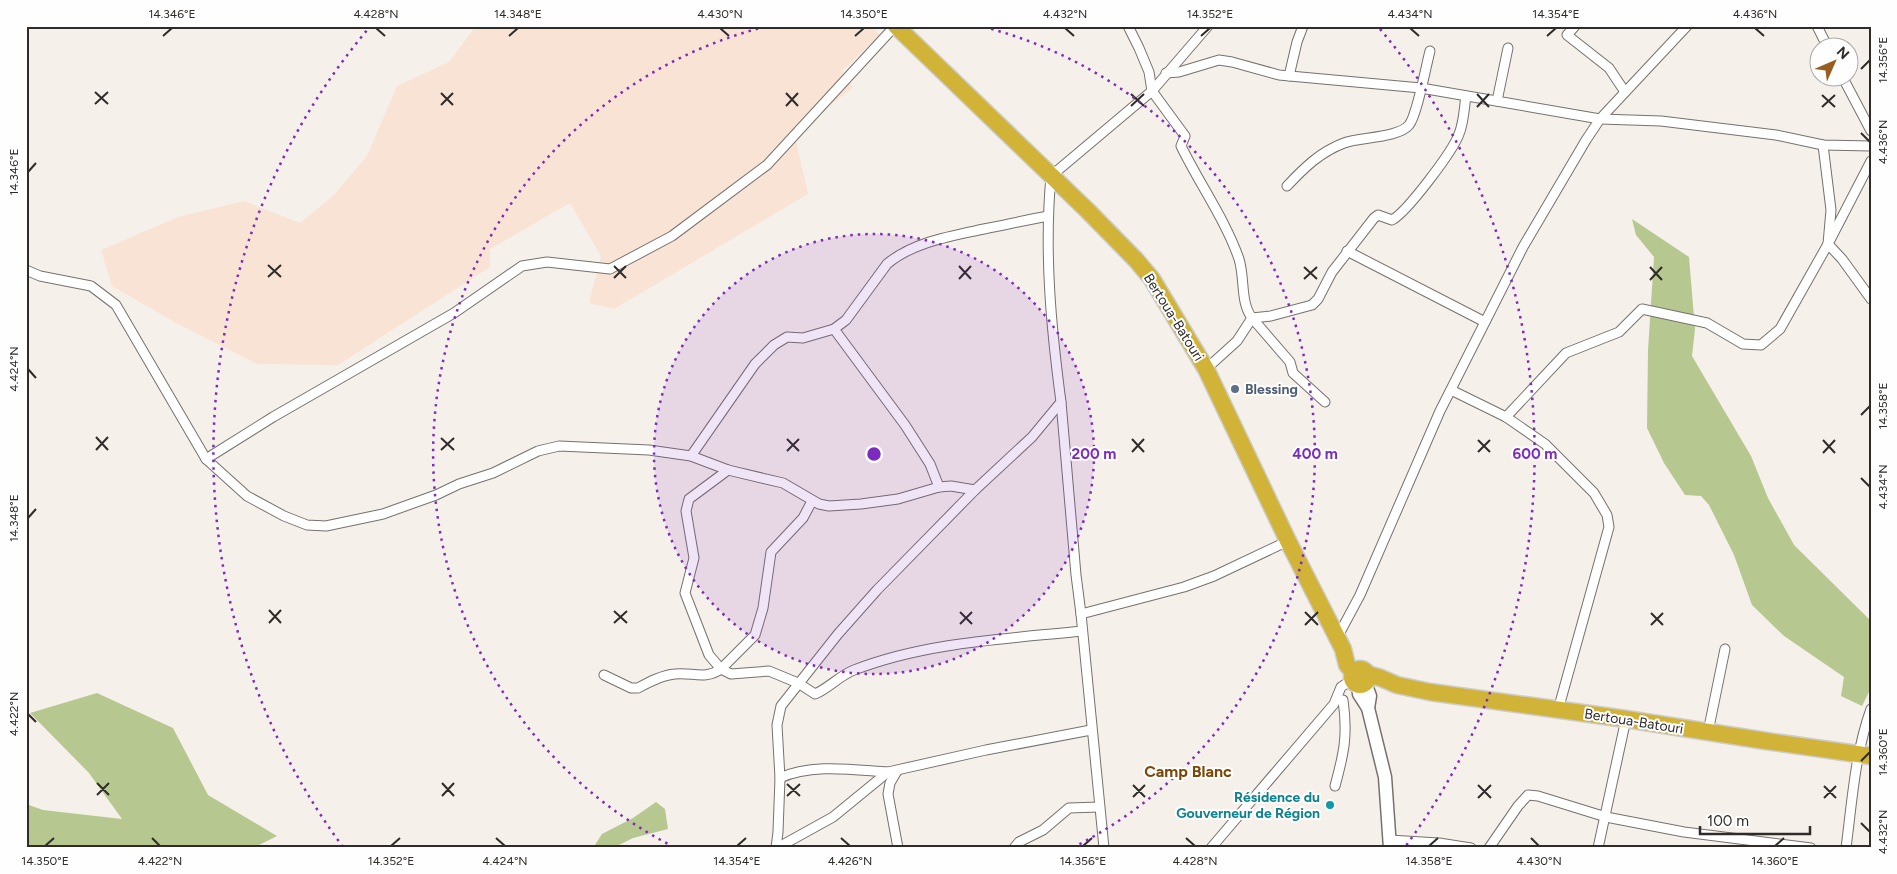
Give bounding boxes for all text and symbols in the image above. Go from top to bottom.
text: 14.346°E [148,7,196,21]
text: 4.428°N [353,7,399,21]
text: 14.348°E [494,7,542,21]
text: 4.430°N [697,7,743,21]
text: 14.350°E [840,7,888,21]
text: 4.432°N [1043,7,1087,21]
text: 14.352°E [1187,7,1233,21]
text: 4.434°N [1387,7,1433,21]
text: 14.354°E [1532,7,1580,21]
text: 4.436°N [1733,7,1777,21]
text: 14.356°E [1876,37,1890,83]
north arrow [1810,38,1860,88]
text: N [1833,43,1853,63]
text: 4.436°N [1876,120,1890,164]
text: 14.346°E [7,148,21,196]
street label: Bertoua-Batouri [1140,270,1207,364]
text: 4.424°N [7,346,21,392]
place label: Blessing [1245,381,1298,398]
text: 14.358°E [1876,382,1890,430]
marker: Blessing [1229,383,1241,395]
centre of rings [865,445,883,463]
text: 200 m [1072,445,1116,463]
text: 400 m [1292,445,1338,463]
text: 600 m [1513,445,1557,463]
text: 4.434°N [1876,464,1890,510]
text: 14.348°E [7,494,21,542]
text: 4.422°N [7,692,21,736]
street label: Bertoua-Batouri [1583,705,1685,738]
text: 14.360°E [1876,728,1890,776]
district label: Camp Blanc [1144,762,1232,781]
place label: Résidence du Gouverneur de Région [1176,789,1320,822]
marker: Résidence du Gouverneur de Région [1324,799,1336,811]
scale bar [1700,804,1810,836]
text: 4.432°N [1876,810,1890,854]
text: 100 m [1707,812,1749,830]
text: 14.350°E [21,854,69,868]
text: 4.422°N [138,854,182,868]
text: 14.352°E [368,854,414,868]
text: 4.424°N [482,854,528,868]
text: 14.354°E [713,854,761,868]
text: 4.426°N [828,854,872,868]
text: 14.356°E [1060,854,1106,868]
text: 4.428°N [1172,854,1218,868]
text: 14.358°E [1405,854,1453,868]
text: 4.430°N [1516,854,1562,868]
text: 14.360°E [1751,854,1799,868]

